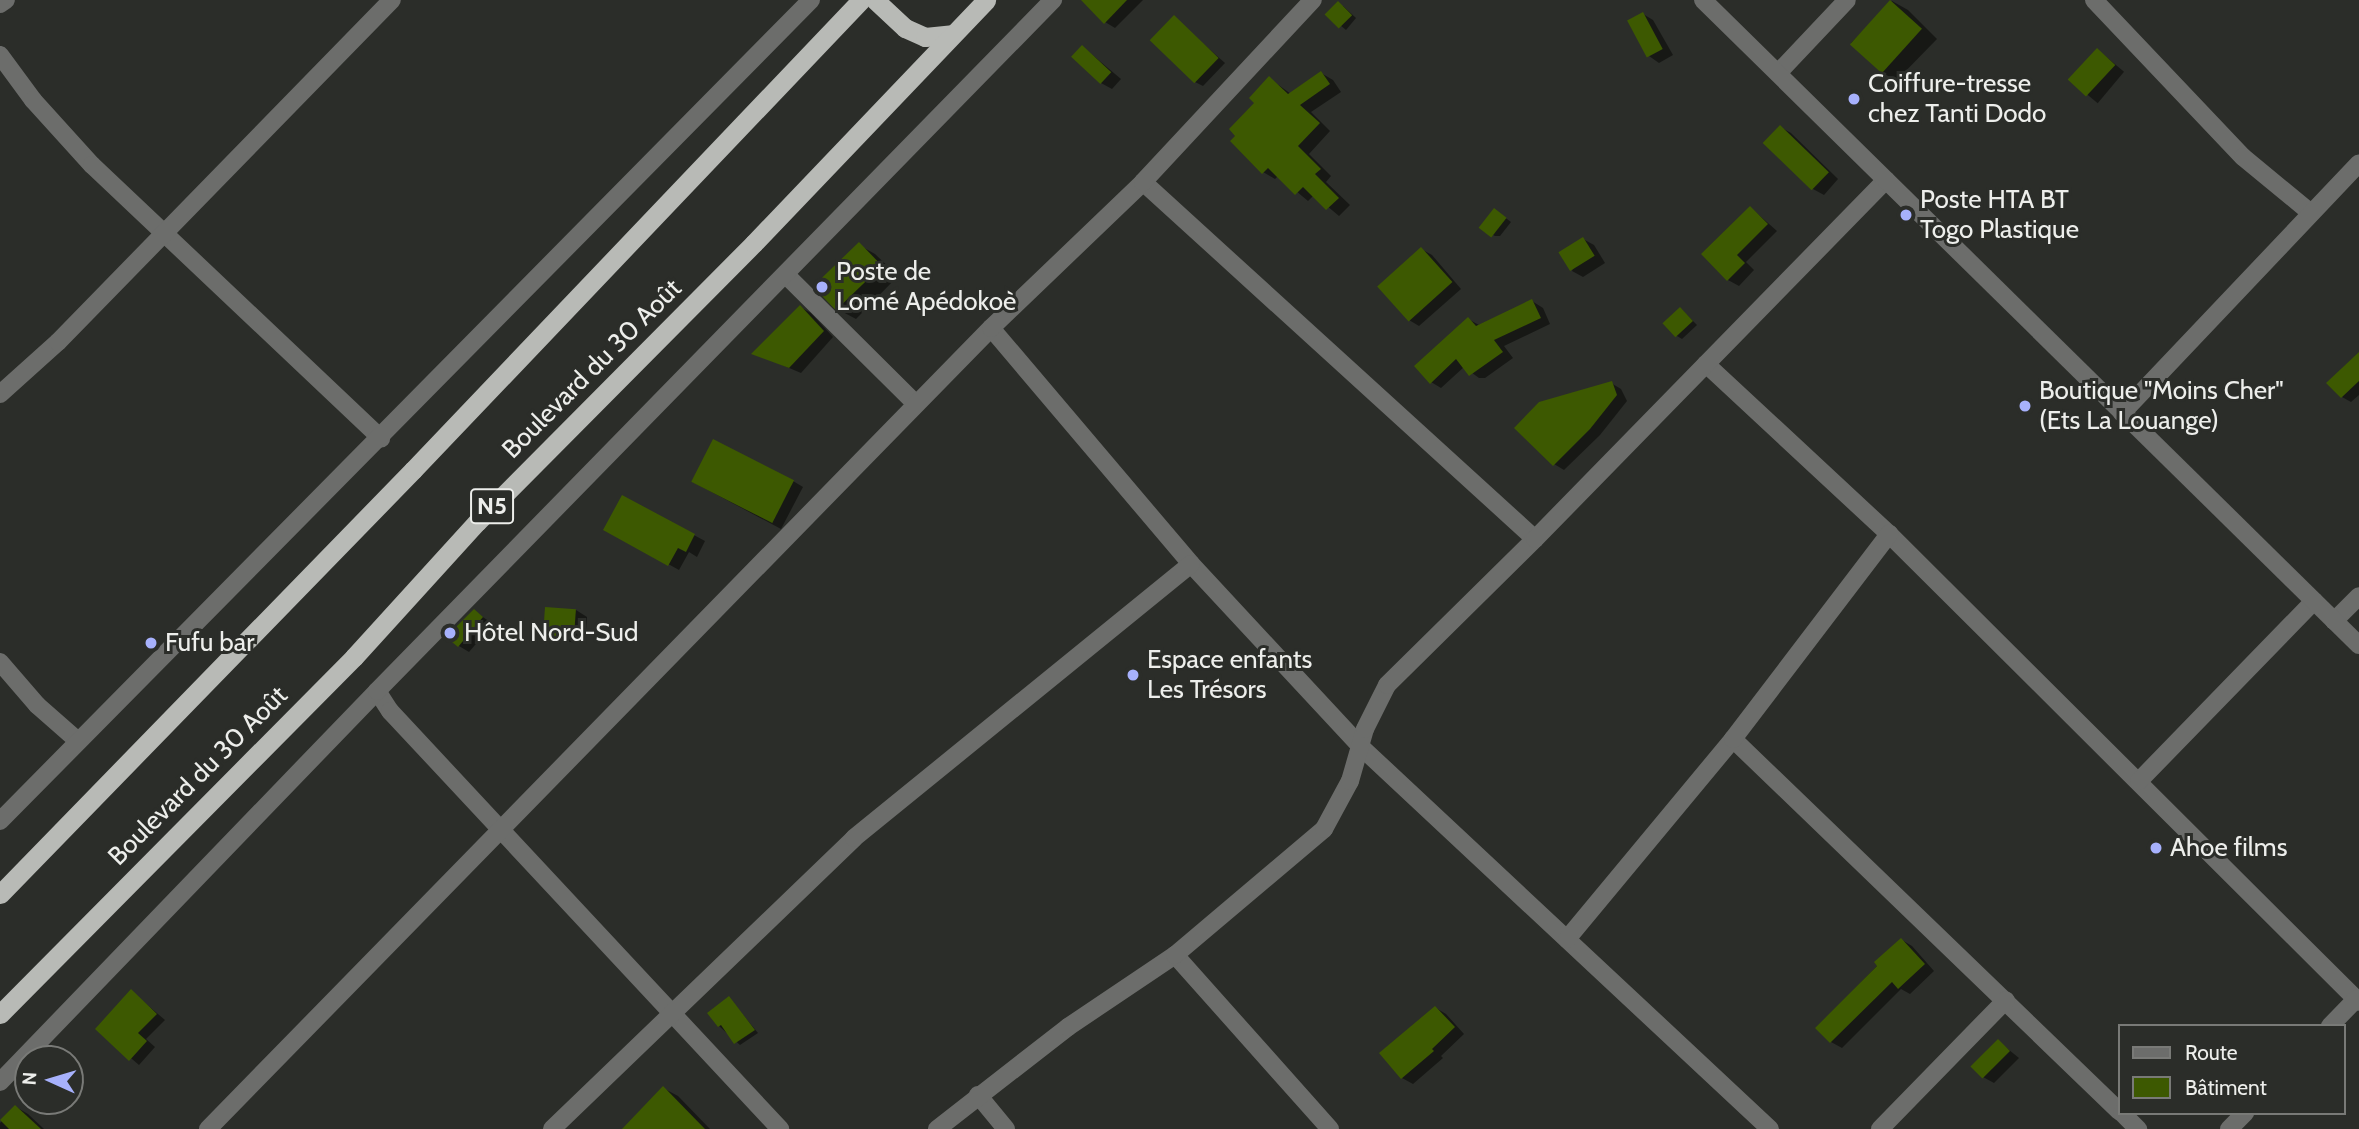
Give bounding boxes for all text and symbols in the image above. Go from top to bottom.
place label: Coiffure-tresse chez Tanti Dodo [1868,68,2046,130]
marker: Coiffure-tresse chez Tanti Dodo [1846,91,1862,107]
place label: Poste HTA BT Togo Plastique [1920,184,2079,246]
marker: Poste HTA BT Togo Plastique [1898,207,1914,223]
place label: Poste de Lomé Apédokoè [836,256,1016,318]
street label: Boulevard du 30 Août [496,273,688,465]
marker: Poste de Lomé Apédokoè [814,279,830,295]
place label: Boutique "Moins Cher" (Ets La Louange) [2039,375,2284,436]
marker: Boutique "Moins Cher" (Ets La Louange) [2017,398,2033,414]
road number: N5 [469,486,515,526]
place label: Hôtel Nord-Sud [464,617,638,649]
marker: Hôtel Nord-Sud [442,625,458,641]
place label: Fufu bar [165,627,254,659]
marker: Fufu bar [143,635,159,651]
place label: Espace enfants Les Trésors [1147,644,1312,706]
marker: Espace enfants Les Trésors [1125,667,1141,683]
street label: Boulevard du 30 Août [102,680,294,872]
place label: Ahoe films [2170,832,2287,864]
marker: Ahoe films [2148,840,2164,856]
legend [2118,1024,2345,1115]
text: Route [2185,1040,2238,1065]
north arrow [14,1045,84,1115]
text: N [18,1071,41,1086]
text: Bâtiment [2185,1075,2267,1100]

